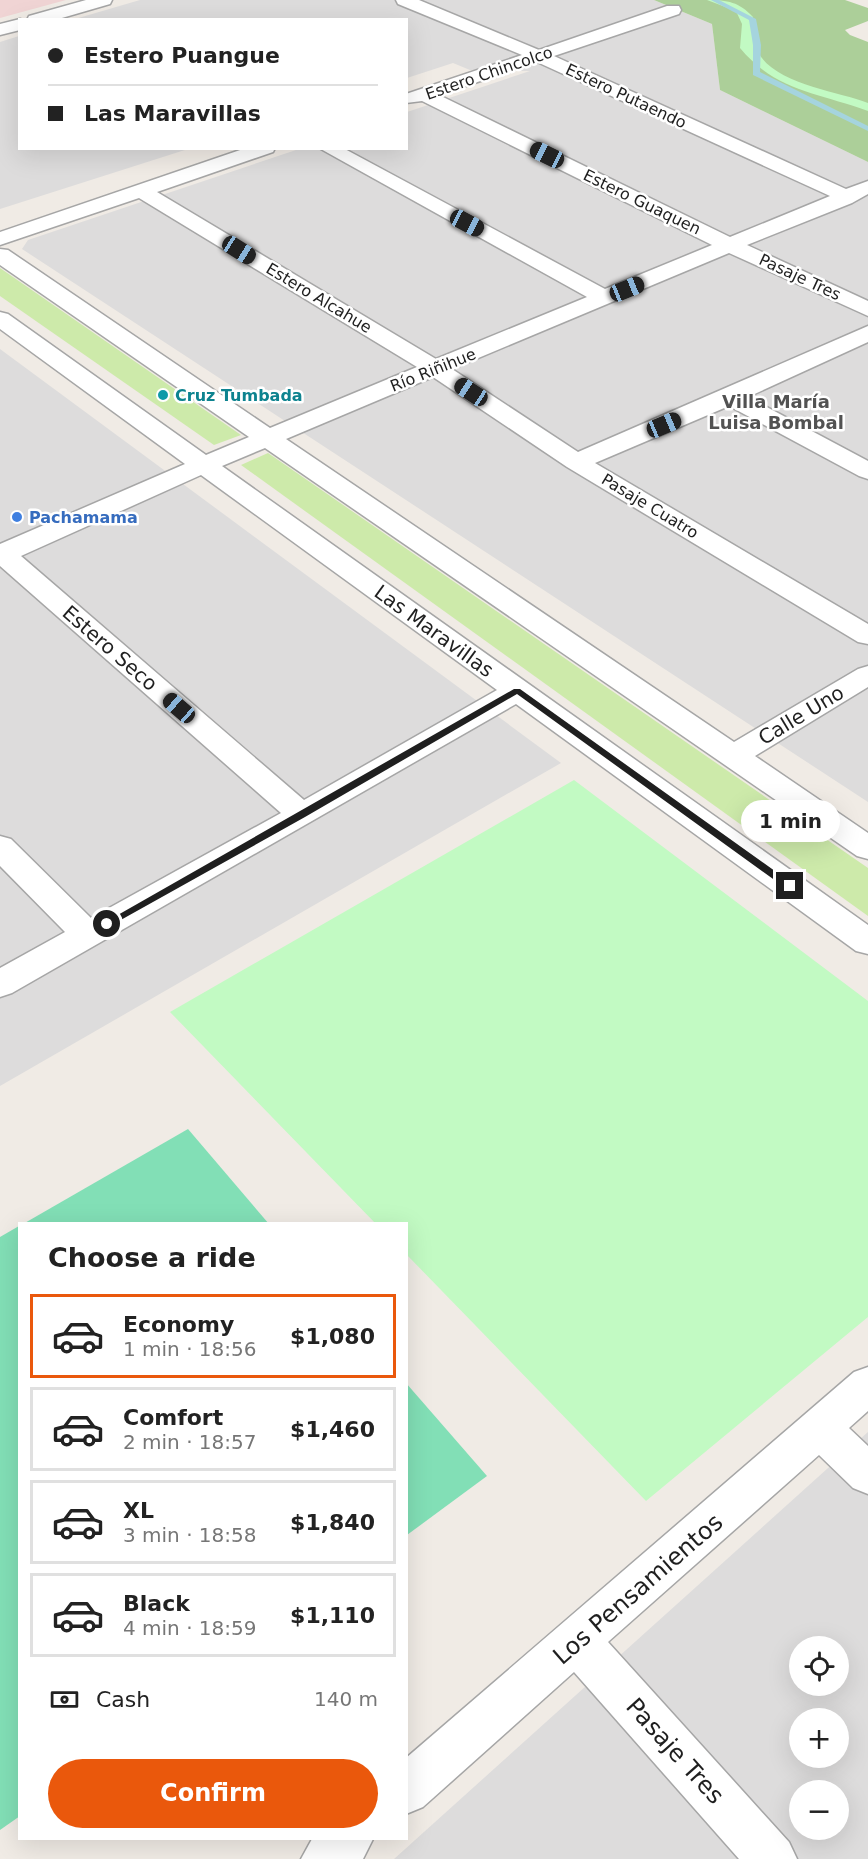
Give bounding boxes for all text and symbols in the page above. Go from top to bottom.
street label: Estero Chincolco [423,42,555,104]
text: Estero Puangue [84,43,280,68]
street label: Estero Putaendo [563,60,689,132]
text: Las Maravillas [84,101,261,126]
car [527,139,567,171]
street label: Estero Guaquen [580,165,704,239]
car [447,207,487,239]
car [219,233,259,267]
street label: Pasaje Tres [756,250,844,304]
street label: Estero Alcahue [263,259,375,337]
car [607,274,647,304]
street label: Río Riñihue [387,344,479,396]
car [451,375,491,409]
place label: Cruz Tumbada [175,386,303,405]
marker: Cruz Tumbada [156,388,170,402]
district label: Villa María Luisa Bombal [708,391,844,433]
car [644,410,684,440]
street label: Pasaje Cuatro [598,470,702,542]
place label: Pachamama [29,508,138,527]
marker: Pachamama [10,510,24,524]
street label: Las Maravillas [370,580,498,682]
street label: Estero Seco [58,600,162,696]
street label: Calle Uno [754,680,848,750]
car [160,689,198,727]
callout: 1 min [740,799,840,841]
text: 1 min [759,809,822,833]
route end [776,872,803,899]
route start [93,910,120,937]
text: Choose a ride [48,1242,256,1273]
icon: car [51,1309,105,1363]
text: Economy [123,1312,234,1337]
text: $1,080 [290,1324,375,1349]
text: 1 min · 18:56 [123,1337,257,1361]
icon: car [51,1402,105,1456]
text: Comfort [123,1405,223,1430]
text: $1,460 [290,1417,375,1442]
text: 2 min · 18:57 [123,1430,257,1454]
icon: car [51,1495,105,1549]
text: XL [123,1498,154,1523]
street label: Los Pensamientos [548,1508,728,1670]
text: $1,840 [290,1510,375,1535]
text: 3 min · 18:58 [123,1523,257,1547]
icon: car [51,1588,105,1642]
text: Black [123,1591,190,1616]
text: $1,110 [290,1603,375,1628]
text: 4 min · 18:59 [123,1616,257,1640]
map controls [789,1636,849,1840]
button: locate [789,1636,849,1696]
icon: cash [48,1683,81,1716]
text: Cash [96,1687,150,1712]
text: 140 m [314,1687,378,1711]
street label: Pasaje Tres [620,1693,730,1809]
button: + [789,1708,849,1768]
button: Confirm [48,1759,378,1828]
button: − [789,1780,849,1840]

